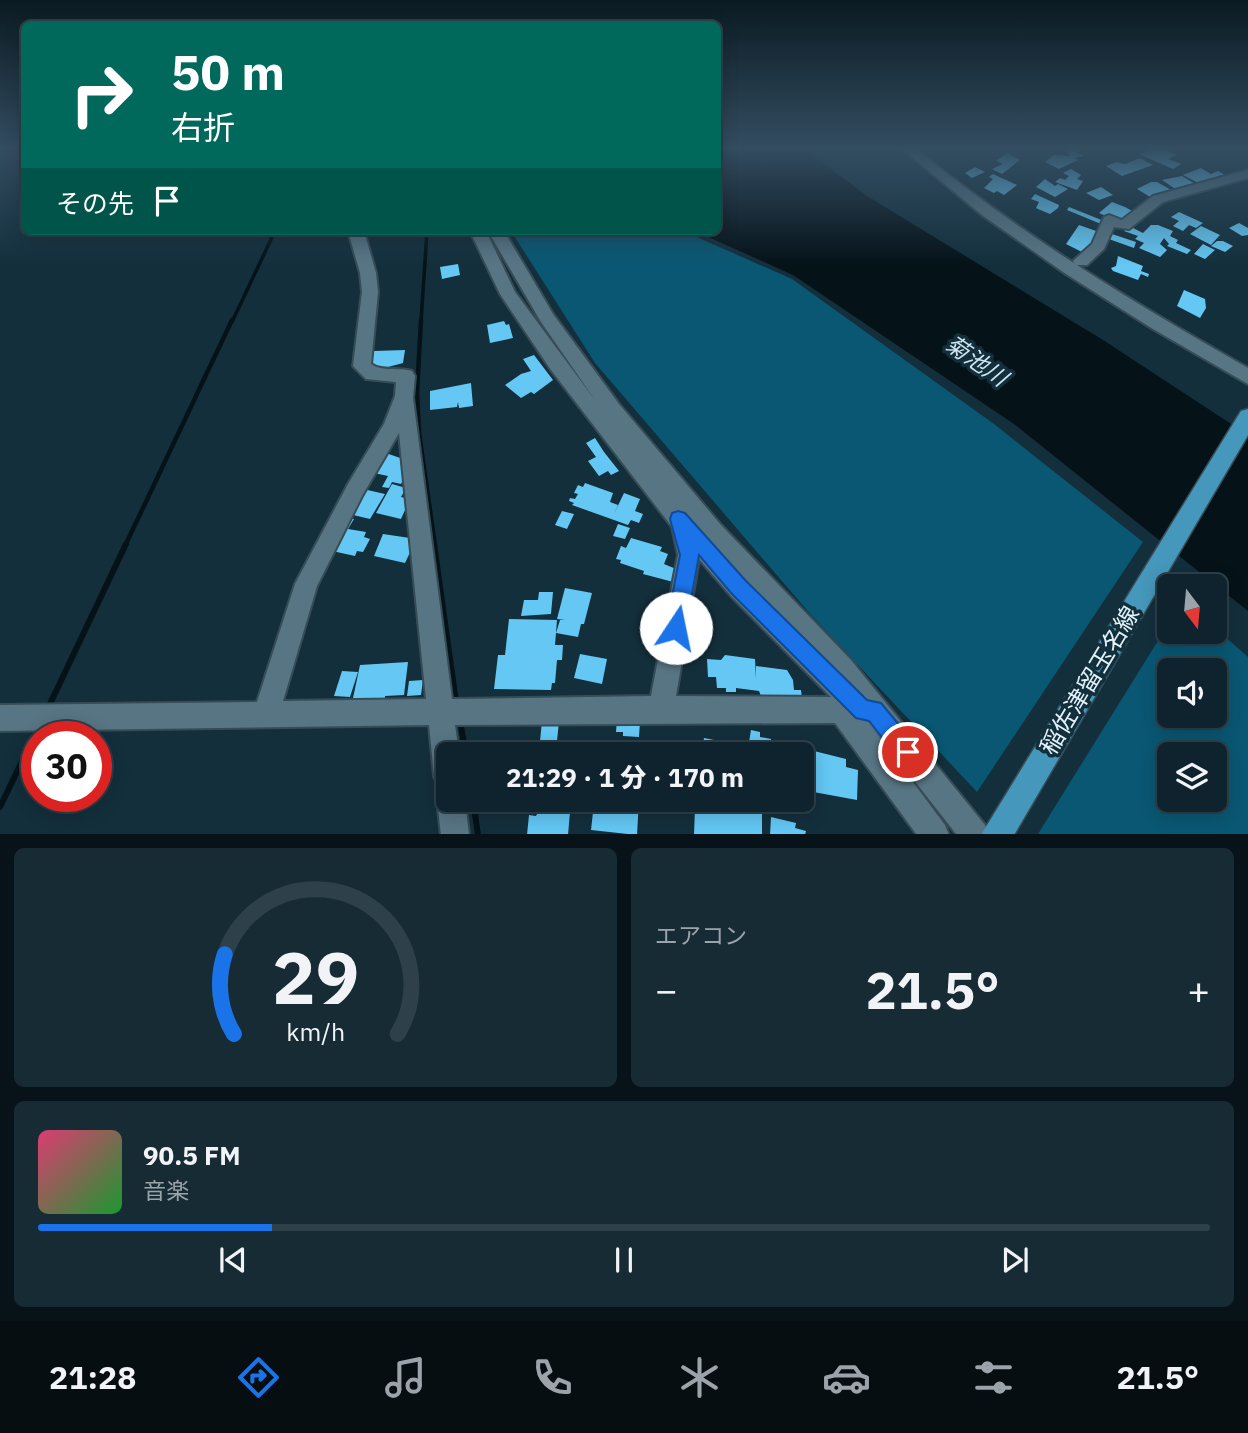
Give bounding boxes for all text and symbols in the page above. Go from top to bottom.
text: 50 m [171,40,285,103]
icon: right [56,49,147,140]
text: 右折 [171,106,235,148]
icon: arrive [148,182,186,220]
text: その先 [56,186,134,220]
water label: 菊池川 [940,328,1016,394]
north arrow [1157,574,1227,644]
map controls [1157,574,1227,812]
position arrow [639,591,713,665]
street label: 稲佐津留玉名線 [1032,600,1146,760]
button: sound [1157,658,1227,728]
speed limit sign: 30 [21,721,112,812]
pin [878,722,938,782]
icon: arrive [889,733,927,771]
button: layers [1157,742,1227,812]
text: 21:29 · 1 分 · 170 m [506,760,744,794]
text: エアコン [655,920,747,950]
text: 29 [272,929,359,1024]
text: 21.5° [865,956,1000,1023]
text: − [655,965,678,1014]
text: + [1187,965,1210,1014]
text: km/h [286,1014,345,1047]
text: 90.5 FM [143,1138,241,1172]
text: 音楽 [143,1175,189,1205]
icon: previous [214,1241,252,1279]
icon: pause [605,1241,643,1279]
icon: next [996,1241,1034,1279]
icon: directions [234,1353,283,1402]
icon: music [381,1353,430,1402]
icon: phone [528,1353,577,1402]
icon: climate [675,1353,724,1402]
icon: car [822,1353,871,1402]
icon: filters [969,1353,1018,1402]
text: 21:28 [49,1356,136,1398]
text: 21.5° [1116,1356,1199,1398]

